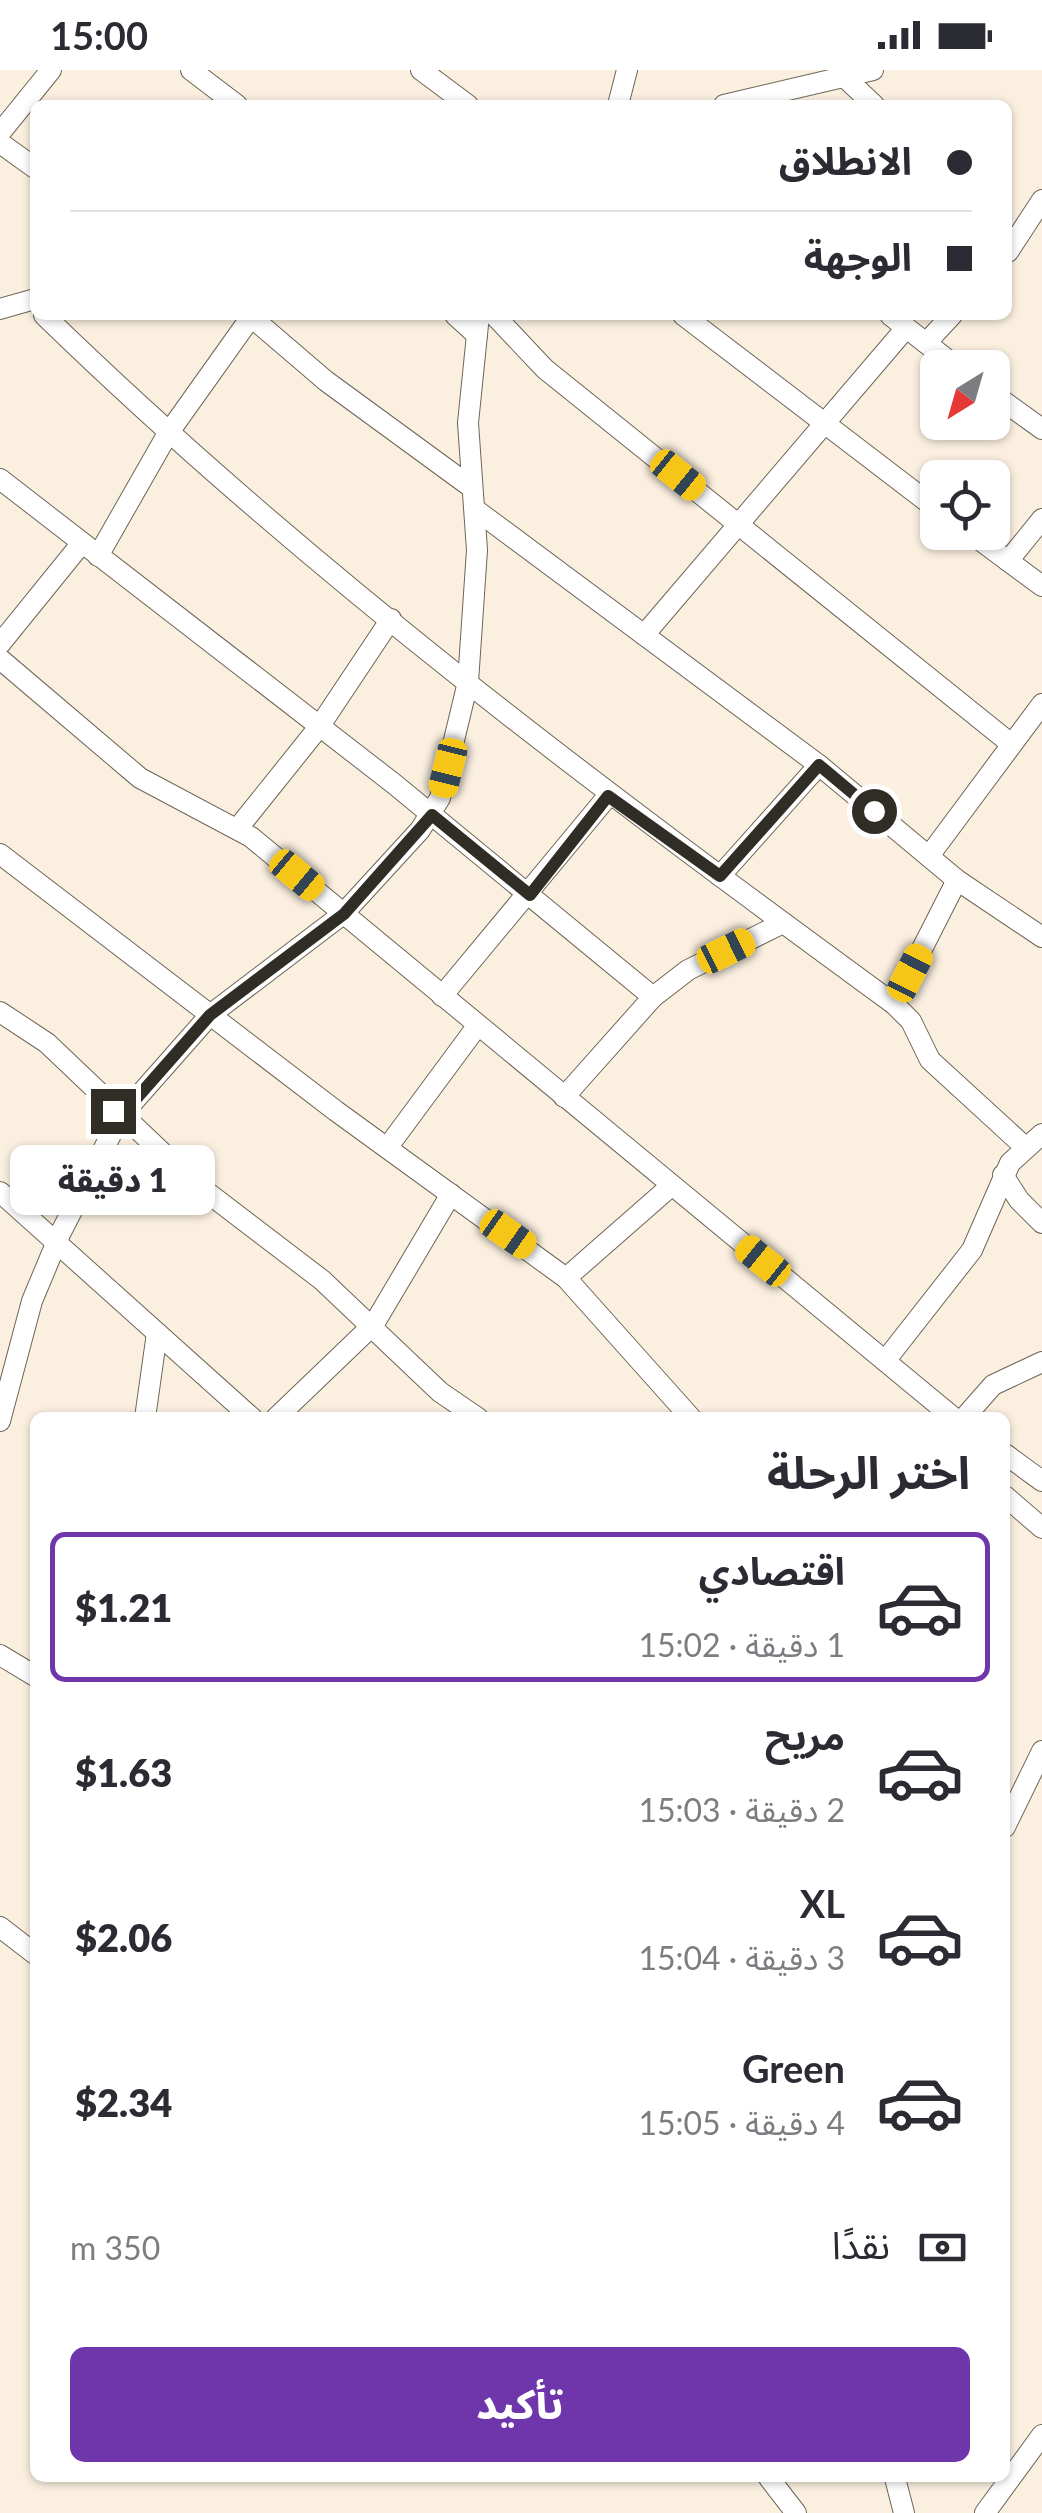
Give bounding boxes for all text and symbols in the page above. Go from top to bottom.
text: 15:00 [50,12,148,58]
text: الانطلاق [779,137,912,183]
text: الوجهة [804,233,912,279]
north arrow [920,350,1010,440]
map controls [920,350,1010,550]
car [645,444,711,506]
button: locate [920,460,1010,550]
car [426,735,470,801]
route start [852,789,897,834]
car [264,844,330,906]
car [692,924,760,978]
car [883,939,937,1007]
route end [91,1089,136,1134]
callout: 1 دقيقة [11,1146,216,1216]
text: 1 دقيقة [58,1160,167,1199]
car [475,1205,541,1263]
car [730,1230,796,1292]
text: اختر الرحلة [767,1445,970,1499]
text: اقتصادي [699,1547,845,1593]
icon: car [875,1562,965,1652]
text: $1.21 [75,1584,172,1630]
text: 1 دقيقة · 15:02 [638,1625,845,1664]
text: مريح [765,1712,845,1758]
icon: car [875,1727,965,1817]
text: $1.63 [75,1749,172,1795]
text: 2 دقيقة · 15:03 [638,1790,845,1829]
text: XL [800,1880,845,1926]
icon: car [875,1892,965,1982]
text: $2.06 [75,1914,172,1960]
text: 3 دقيقة · 15:04 [638,1938,845,1977]
text: Green [742,2045,845,2091]
icon: car [875,2057,965,2147]
text: $2.34 [75,2079,172,2125]
text: 4 دقيقة · 15:05 [638,2103,845,2142]
icon: cash [915,2220,970,2275]
text: نقدًا [832,2221,890,2267]
text: 350 m [70,2228,160,2267]
button: تأكيد [70,2347,970,2462]

